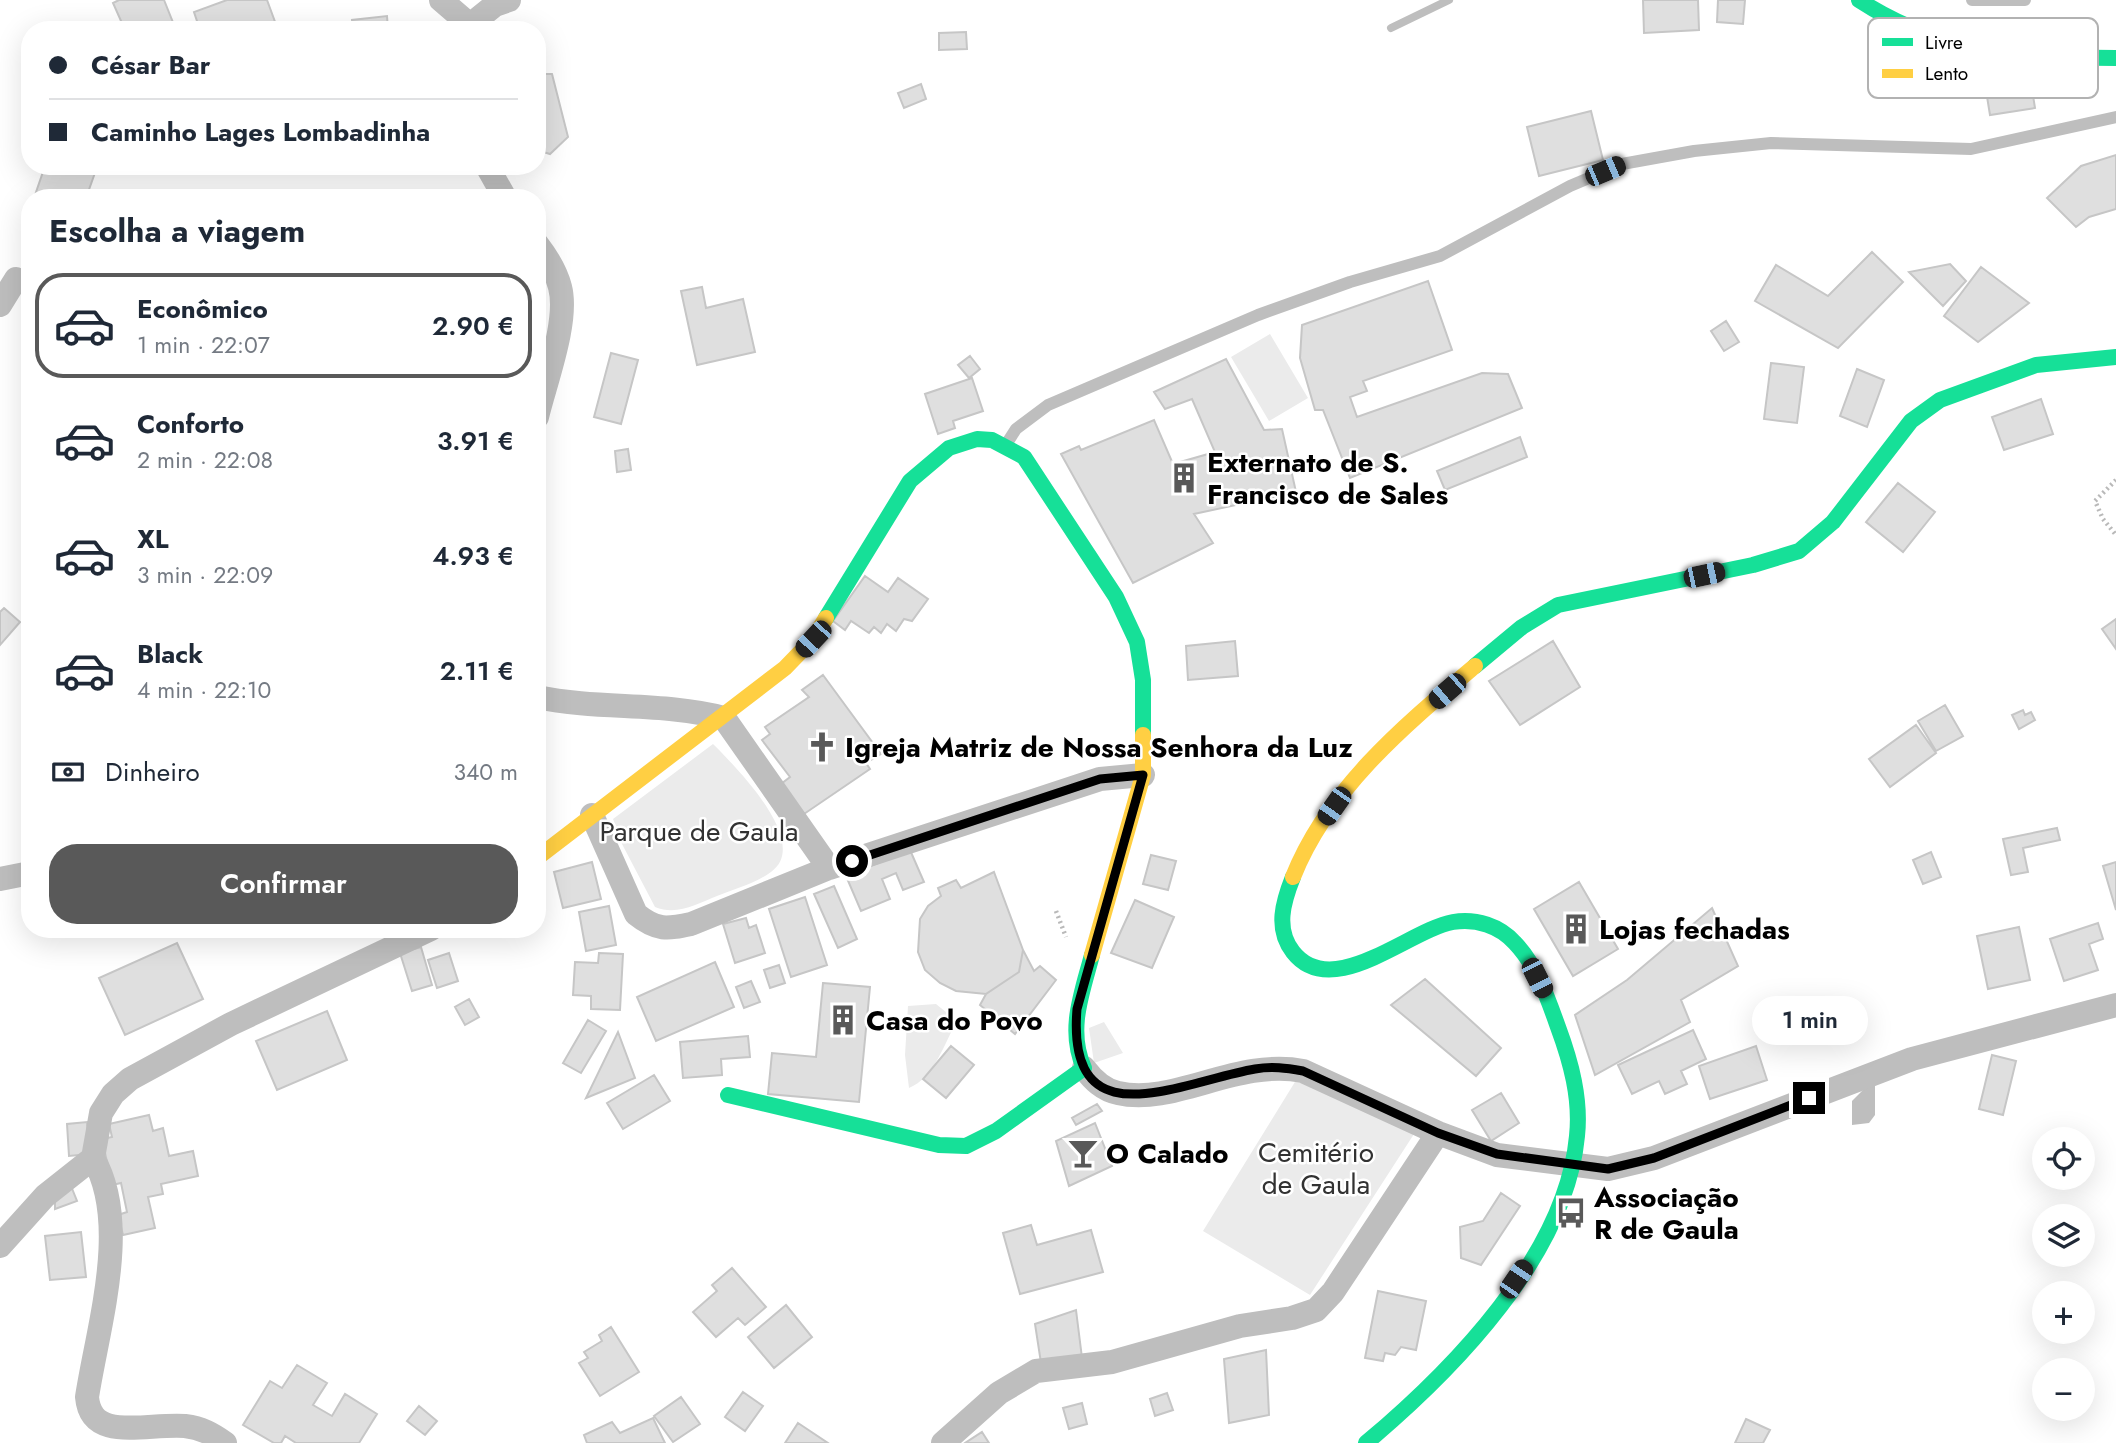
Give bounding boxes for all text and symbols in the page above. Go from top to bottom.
legend [1868,18,2098,98]
text: Livre [1925,29,1963,56]
text: César Bar [91,46,210,84]
text: Lento [1925,60,1968,87]
text: Caminho Lages Lombadinha [91,113,430,151]
car [1582,153,1629,189]
text: Escolha a viagem [49,208,305,254]
text: Econômico [137,290,268,328]
icon: car [53,294,116,357]
text: 2.90 € [432,307,514,345]
text: 1 min · 22:07 [137,328,270,362]
text: Conforto [137,405,244,443]
icon: car [53,409,116,472]
text: 3.91 € [437,422,514,460]
place label: Externato de S. Francisco de Sales [1207,442,1449,515]
text: 2 min · 22:08 [137,443,273,477]
building icon: Externato de S. Francisco de Sales [1167,461,1201,495]
text: XL [137,520,169,558]
icon: car [53,524,116,587]
text: 4.93 € [432,537,514,575]
text: 3 min · 22:09 [137,558,273,592]
car [1682,560,1727,590]
car [791,616,836,662]
text: Black [137,635,203,673]
icon: car [53,639,116,702]
text: 2.11 € [440,652,514,690]
car [1425,669,1470,713]
text: 4 min · 22:10 [137,673,271,707]
place label: Igreja Matriz de Nossa Senhora da Luz [845,727,1353,768]
church icon: Igreja Matriz de Nossa Senhora da Luz [805,730,839,764]
icon: cash [49,753,87,791]
text: Dinheiro [105,753,200,791]
text: 340 m [453,755,518,789]
car [1314,783,1355,829]
park label: Parque de Gaula [599,811,799,852]
button: Confirmar [49,844,518,924]
route start [836,845,868,877]
place label: Lojas fechadas [1599,909,1790,950]
building icon: Lojas fechadas [1559,912,1593,946]
car [1519,955,1556,1001]
callout: 1 min [1751,996,1867,1046]
place label: Casa do Povo [866,1000,1043,1041]
building icon: Casa do Povo [826,1003,860,1037]
text: 1 min [1782,1003,1838,1037]
route end [1793,1082,1825,1114]
map controls [2032,1127,2095,1421]
button: locate [2032,1127,2095,1190]
park label: Cemitério de Gaula [1258,1132,1374,1205]
place label: O Calado [1106,1133,1229,1174]
bar icon: O Calado [1066,1136,1100,1170]
place label: Associação R de Gaula [1593,1177,1739,1250]
bus stop icon: Associação R de Gaula [1554,1196,1588,1230]
button: layers [2032,1204,2095,1267]
car [1496,1256,1537,1302]
button: + [2032,1281,2095,1344]
button: − [2032,1358,2095,1421]

